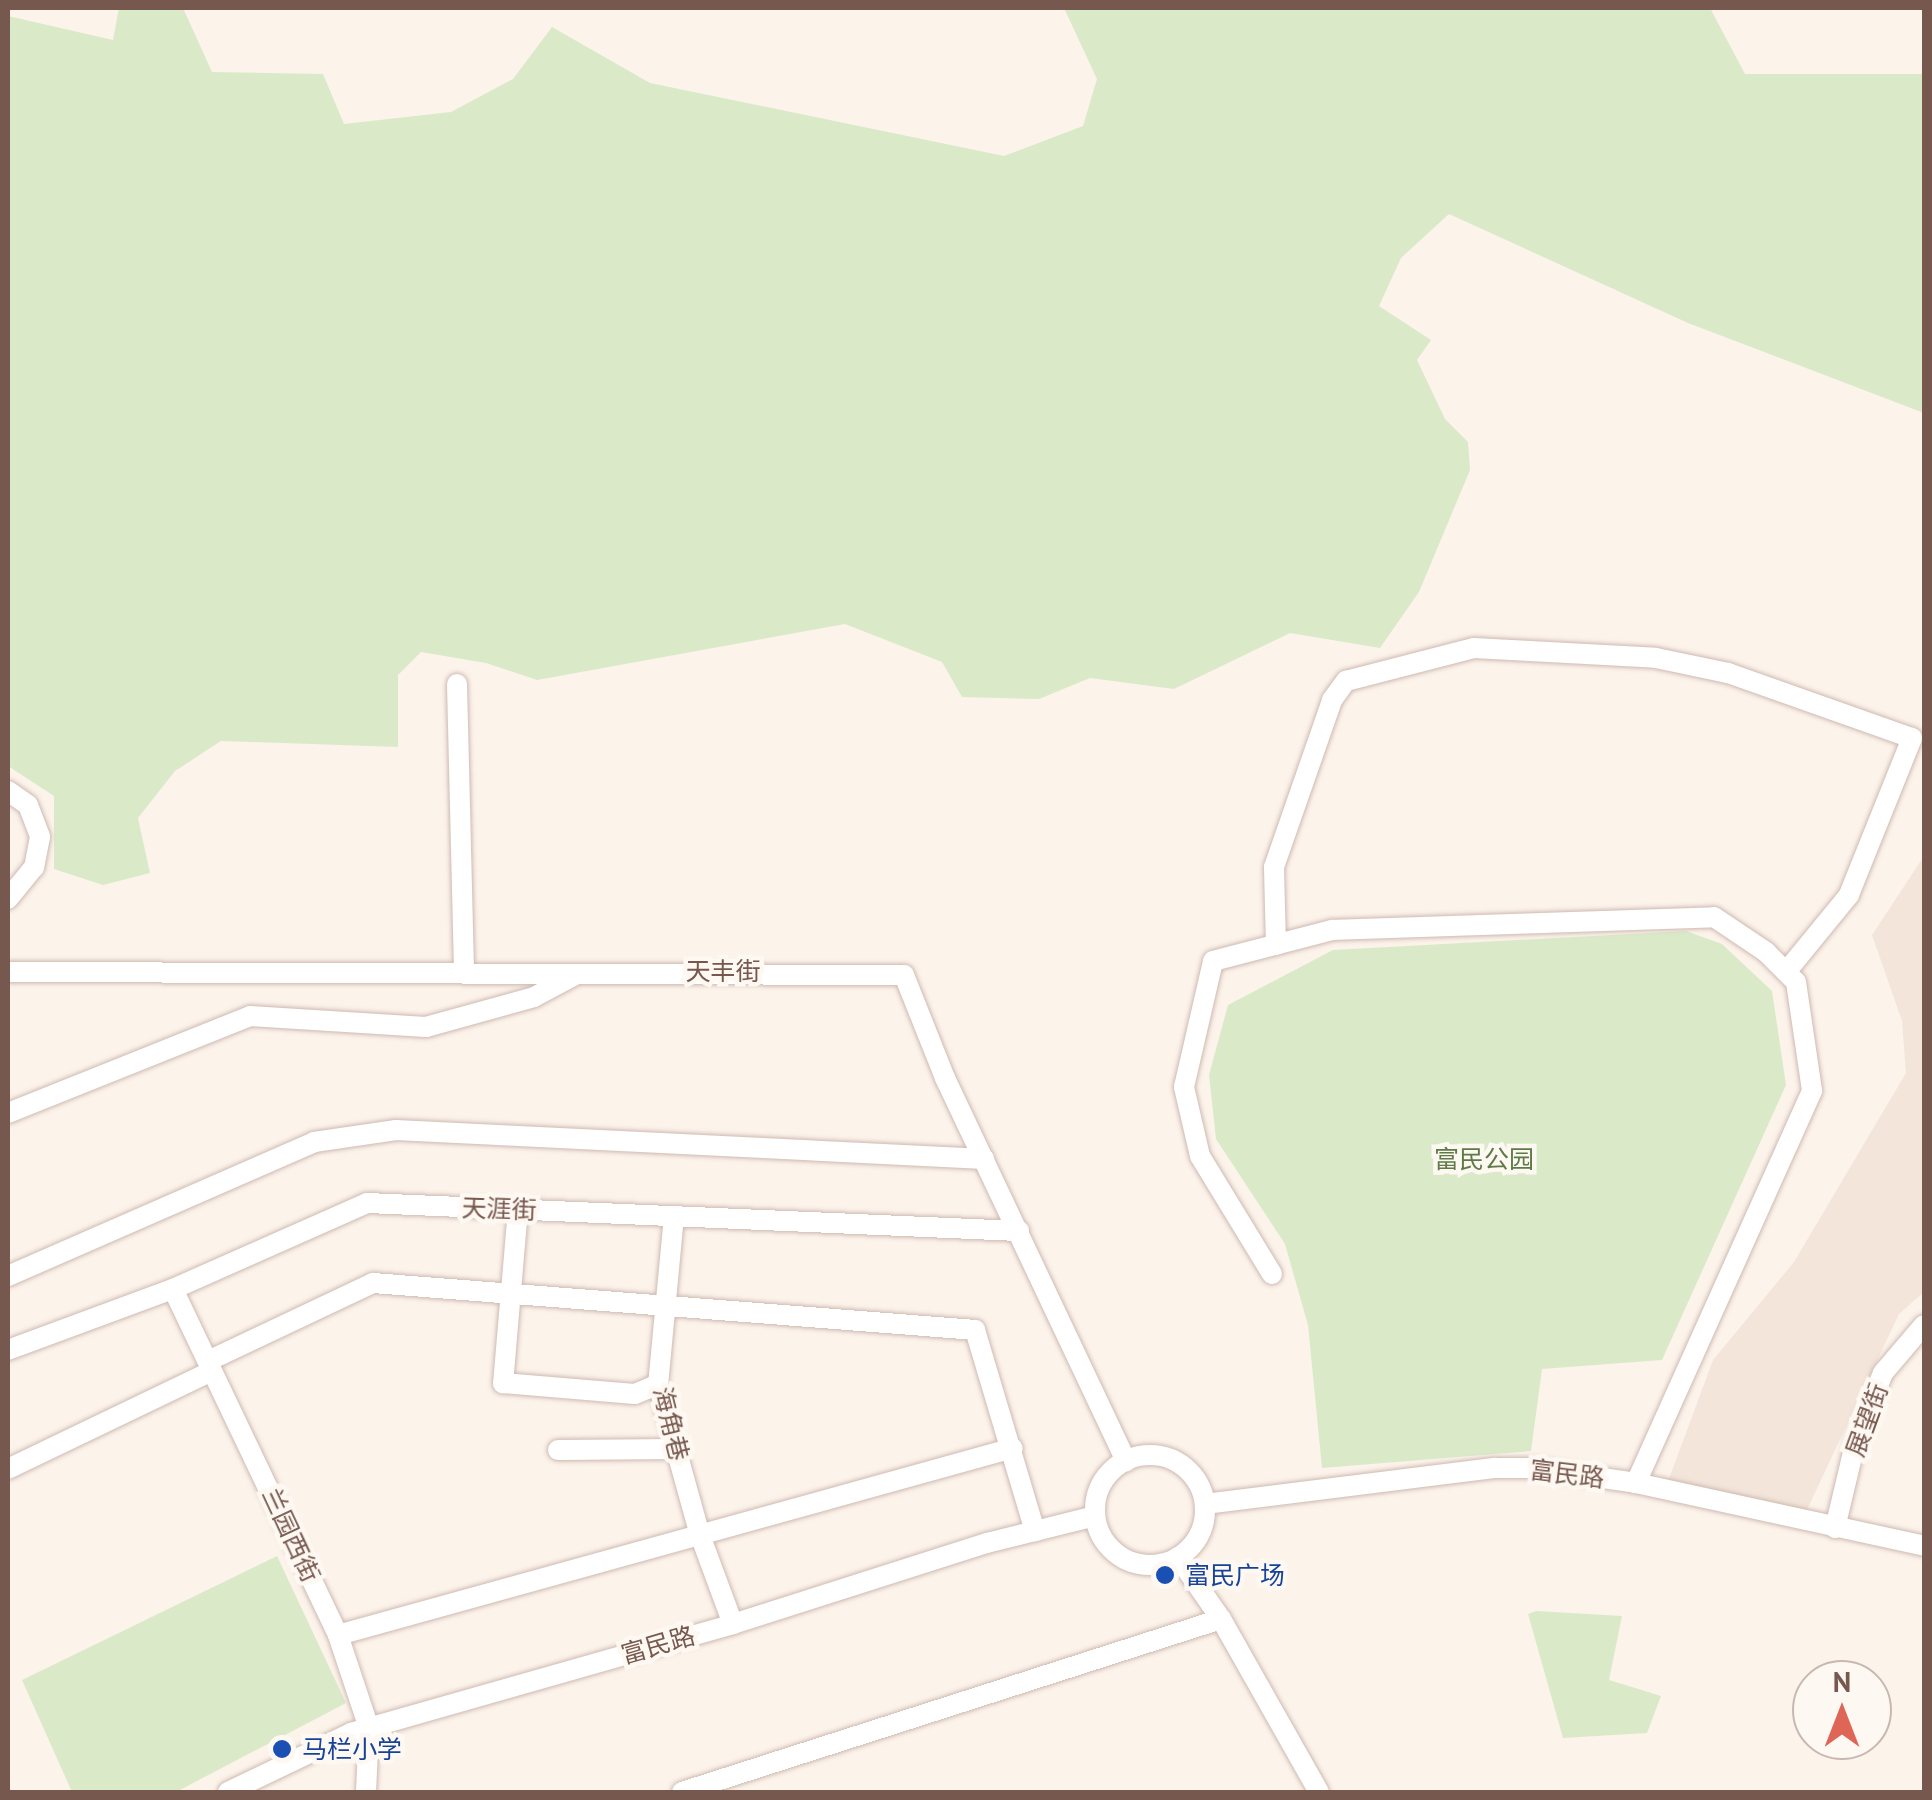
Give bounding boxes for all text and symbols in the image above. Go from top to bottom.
street label: 天丰街 [686,956,760,986]
park label: 富民公园 [1434,1144,1534,1174]
street label: 天涯街 [461,1193,537,1225]
street label: 展望街 [1840,1380,1894,1460]
street label: 海角巷 [647,1384,695,1464]
street label: 富民路 [1528,1455,1606,1493]
street label: 兰园西街 [256,1483,326,1587]
place label: 富民广场 [1185,1560,1285,1590]
marker: 富民广场 [1154,1564,1176,1586]
street label: 富民路 [618,1620,698,1670]
north arrow [1792,1660,1892,1760]
text: N [1833,1663,1851,1700]
place label: 马栏小学 [302,1734,402,1764]
marker: 马栏小学 [271,1738,293,1760]

